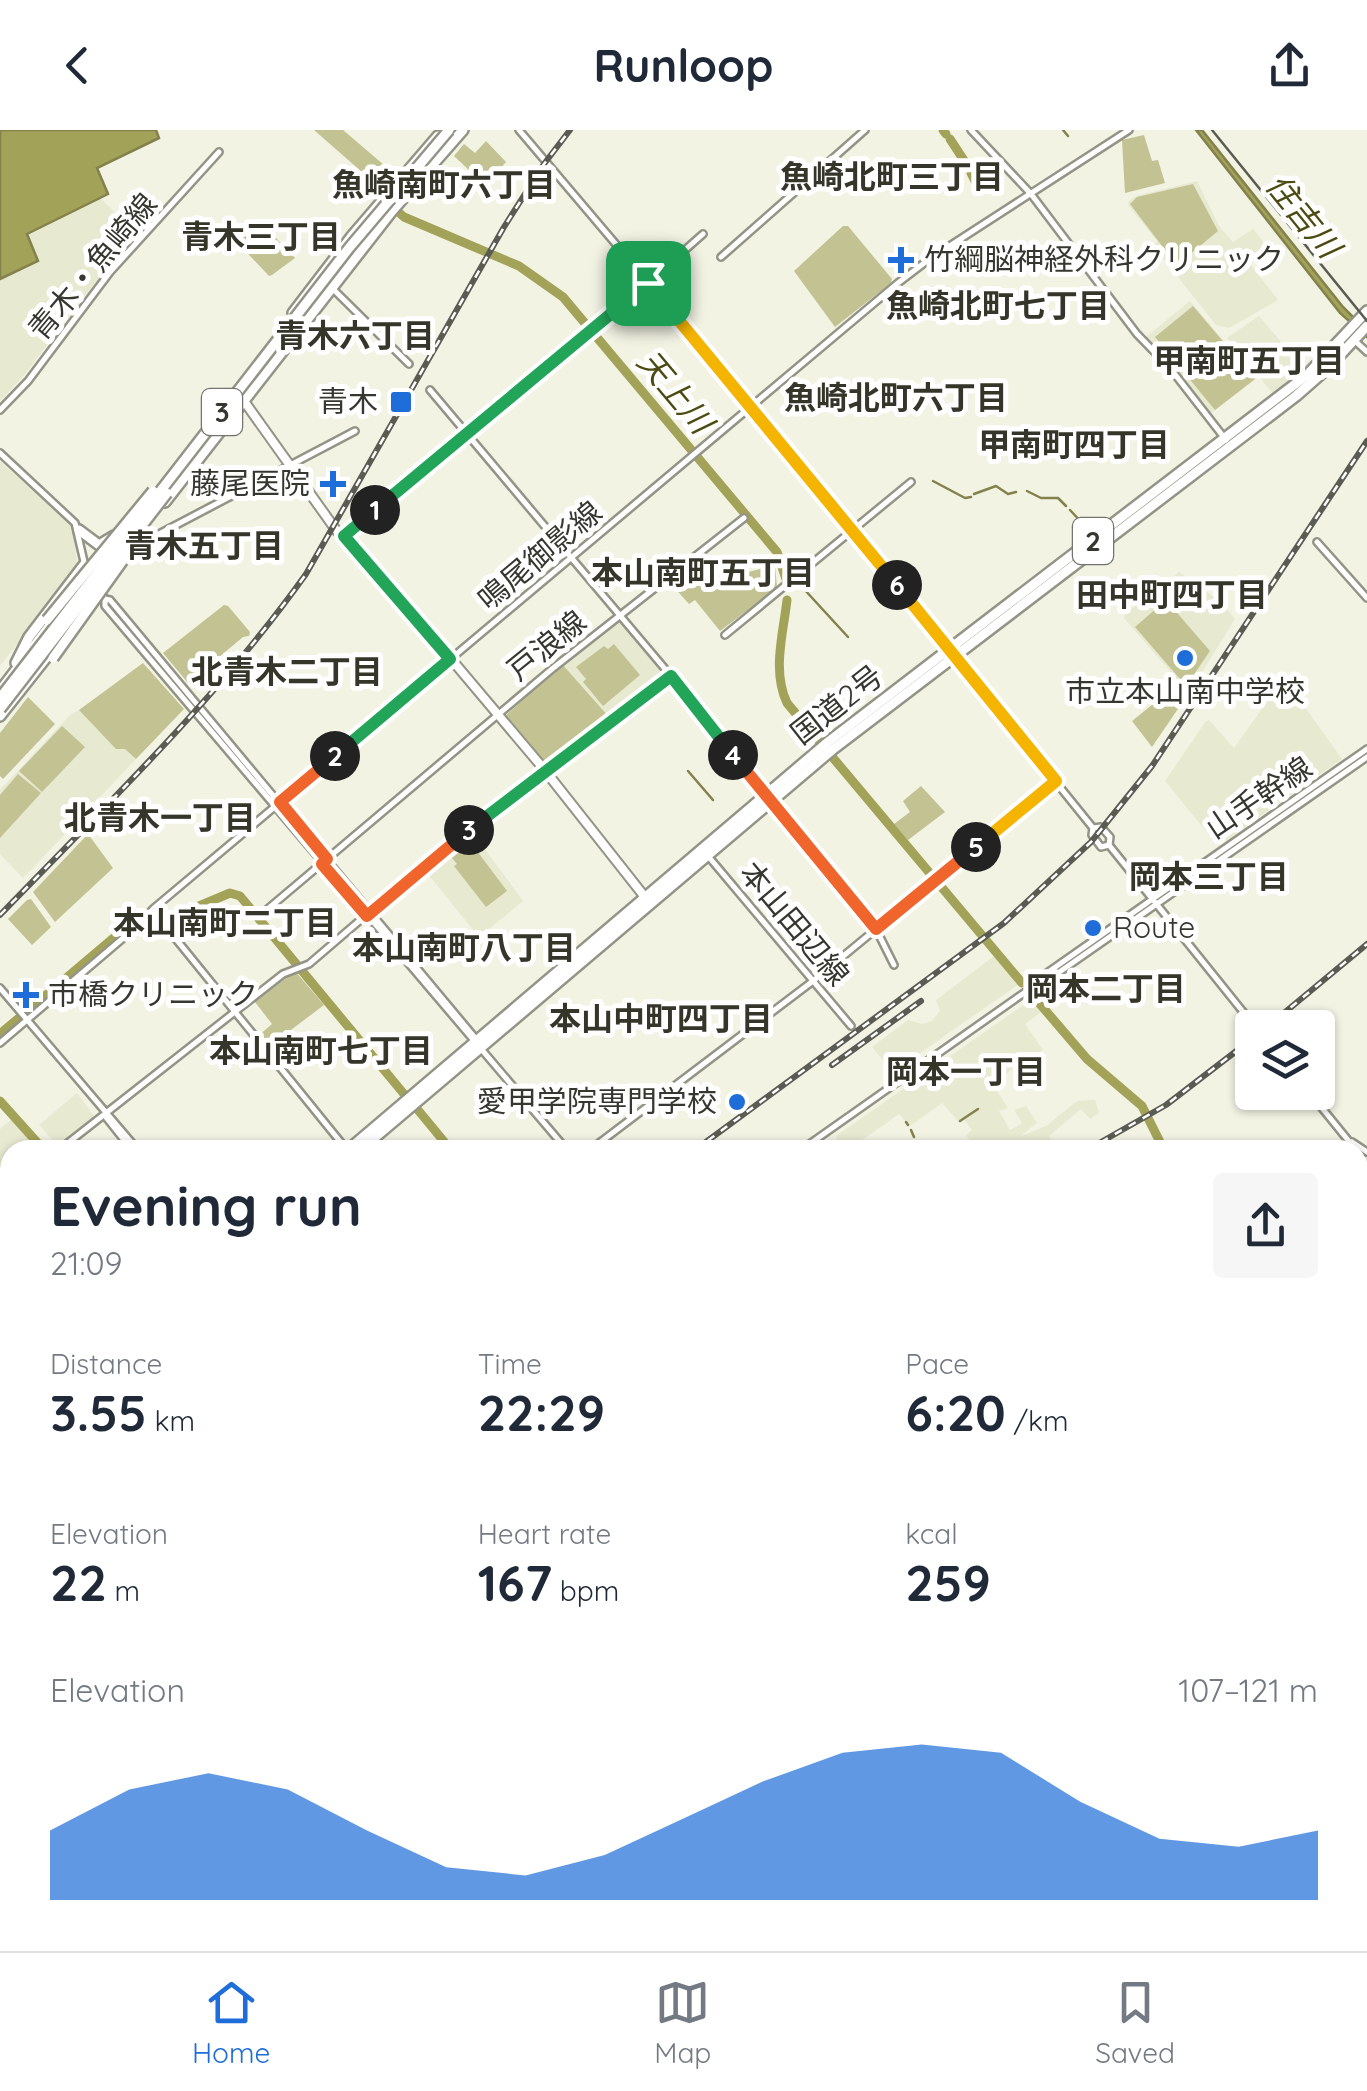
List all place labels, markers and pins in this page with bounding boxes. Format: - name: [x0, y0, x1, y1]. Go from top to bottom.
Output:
- place label: 竹綱脳神経外科クリニック: [924, 240, 1284, 278]
- pin: [606, 241, 691, 326]
- marker: 竹綱脳神経外科クリニック: [888, 247, 914, 273]
- place label: 青木: [318, 382, 378, 420]
- marker: 青木: [388, 389, 414, 415]
- place label: 藤尾医院: [190, 464, 310, 502]
- marker: 藤尾医院: [320, 471, 346, 497]
- pin: 1: [350, 485, 400, 535]
- pin: 6: [872, 560, 922, 610]
- marker: 市立本山南中学校: [1174, 647, 1196, 669]
- place label: 市立本山南中学校: [1065, 672, 1305, 710]
- pin: 4: [708, 730, 758, 780]
- pin: 2: [310, 731, 360, 781]
- pin: 3: [444, 805, 494, 855]
- pin: 5: [951, 822, 1001, 872]
- place label: Route: [1113, 908, 1195, 946]
- marker: Route: [1082, 917, 1104, 939]
- place label: 市橋クリニック: [48, 975, 258, 1013]
- marker: 市橋クリニック: [13, 982, 39, 1008]
- place label: 愛甲学院専門学校: [477, 1082, 717, 1120]
- marker: 愛甲学院専門学校: [726, 1091, 748, 1113]

